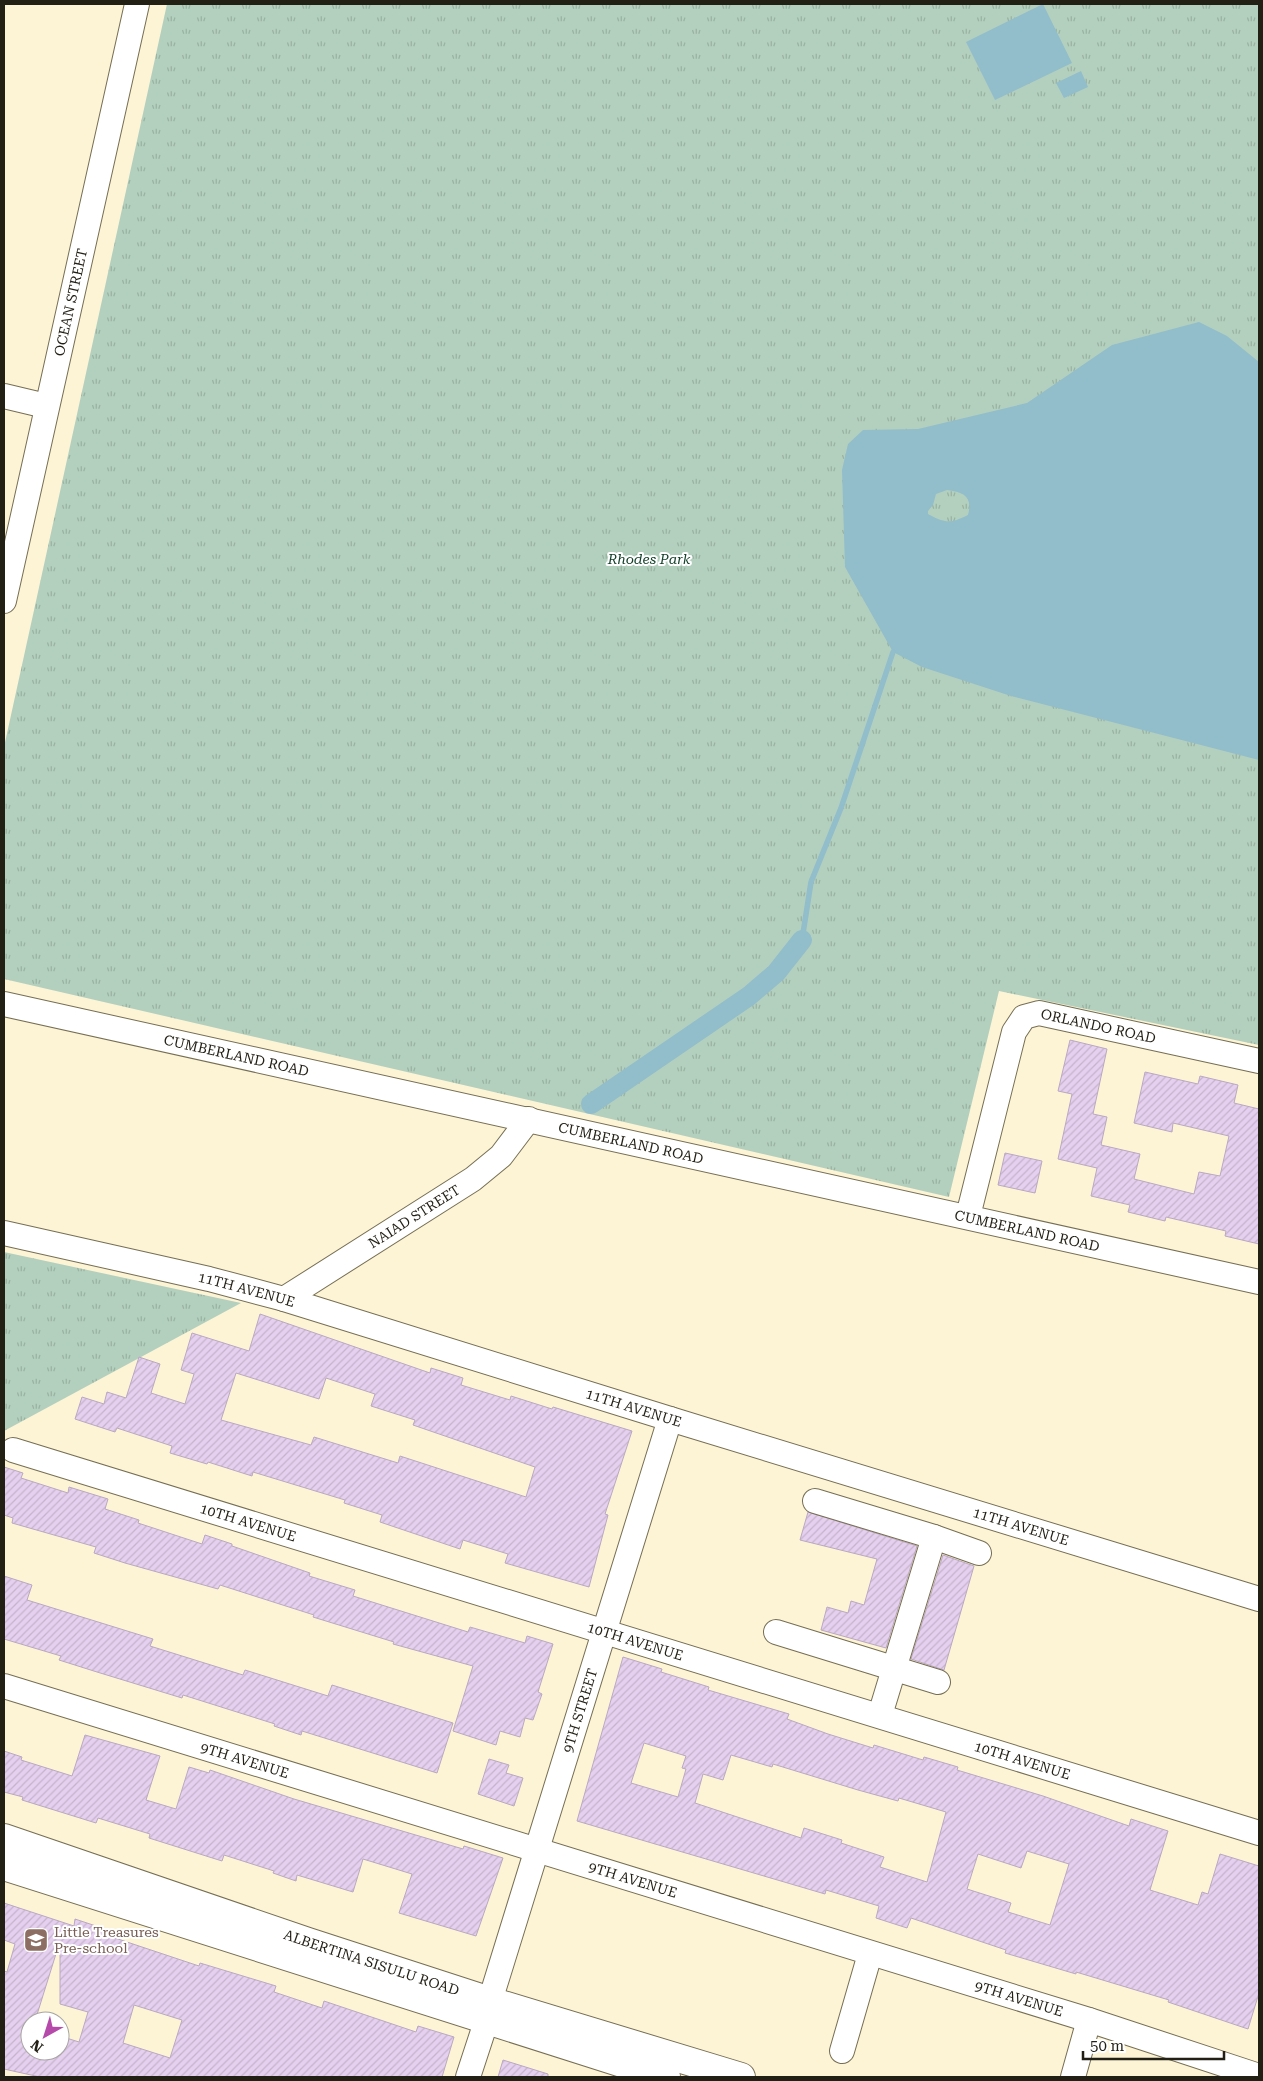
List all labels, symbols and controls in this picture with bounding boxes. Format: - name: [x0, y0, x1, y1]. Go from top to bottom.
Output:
- street label: OCEAN STREET: [51, 247, 90, 358]
- park label: Rhodes Park: [607, 551, 691, 567]
- street label: ORLANDO ROAD: [1039, 1006, 1158, 1046]
- street label: CUMBERLAND ROAD: [162, 1032, 311, 1079]
- street label: CUMBERLAND ROAD: [557, 1119, 705, 1167]
- street label: NAIAD STREET: [365, 1182, 463, 1251]
- street label: CUMBERLAND ROAD: [953, 1207, 1101, 1255]
- street label: 11TH AVENUE: [197, 1269, 297, 1310]
- street label: 11TH AVENUE: [584, 1385, 684, 1430]
- street label: 10TH AVENUE: [198, 1500, 298, 1545]
- street label: 11TH AVENUE: [971, 1504, 1071, 1548]
- street label: 10TH AVENUE: [585, 1619, 685, 1664]
- street label: 9TH STREET: [559, 1667, 600, 1755]
- street label: 10TH AVENUE: [972, 1738, 1072, 1783]
- street label: 9TH AVENUE: [199, 1739, 291, 1781]
- street label: 9TH AVENUE: [587, 1858, 679, 1901]
- place label: Little Treasures Pre-school: [54, 1924, 159, 1956]
- street label: ALBERTINA SISULU ROAD: [282, 1926, 461, 1999]
- school or university icon: Little Treasures Pre-school: [23, 1927, 49, 1953]
- street label: 9TH AVENUE: [973, 1977, 1065, 2020]
- north arrow: [20, 2011, 70, 2061]
- scale bar: [1083, 2028, 1224, 2060]
- text: N: [27, 2036, 46, 2056]
- text: 50 m: [1090, 2037, 1125, 2055]

